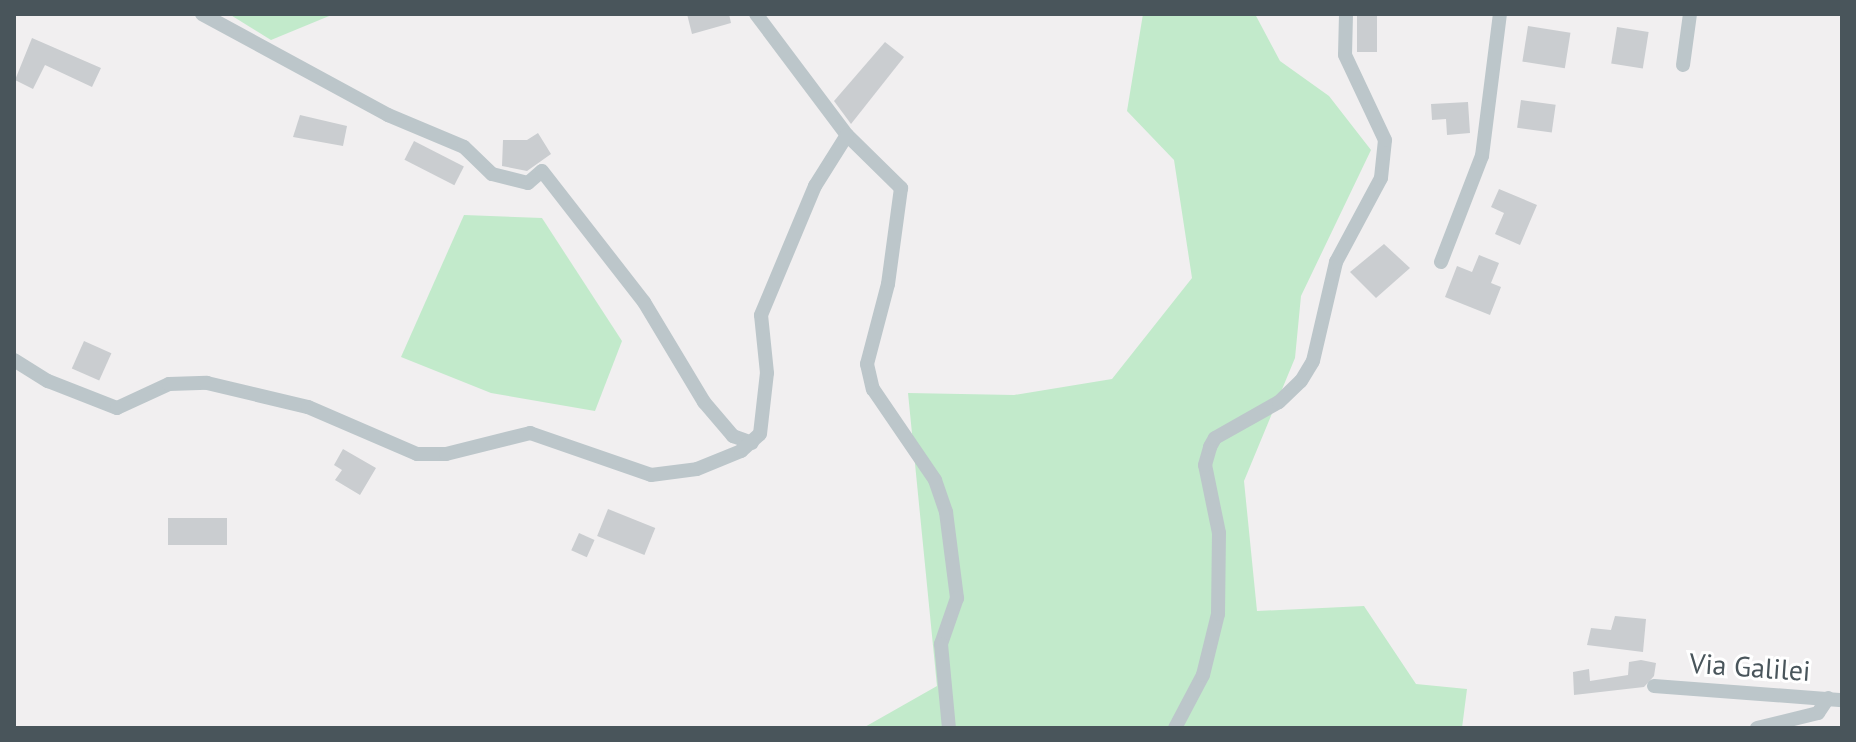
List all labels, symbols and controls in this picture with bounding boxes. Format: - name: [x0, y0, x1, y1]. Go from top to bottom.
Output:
- street label: Via Galilei: [1688, 646, 1812, 688]

